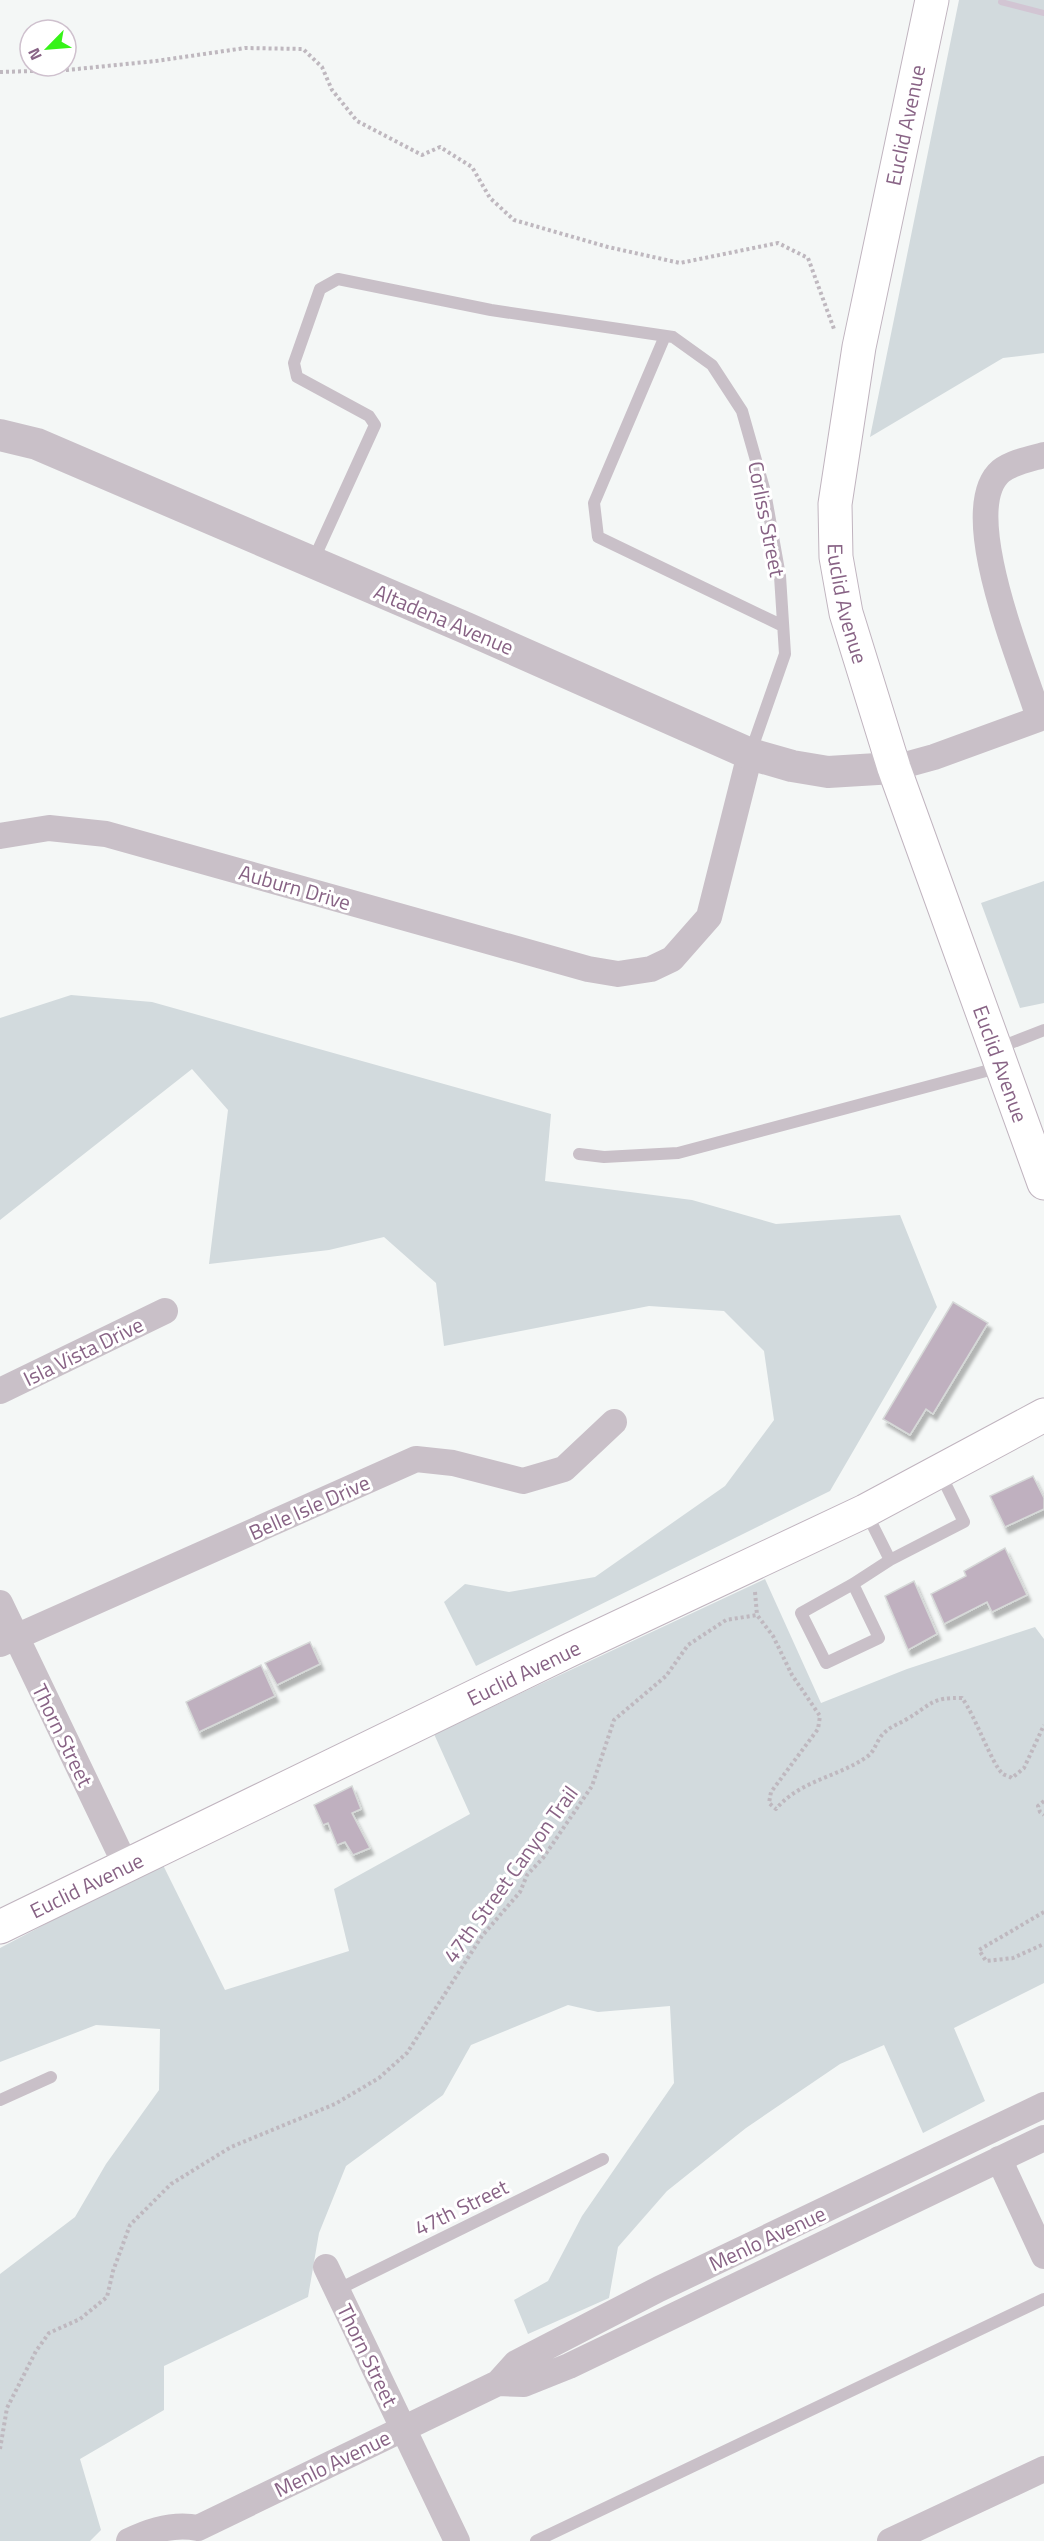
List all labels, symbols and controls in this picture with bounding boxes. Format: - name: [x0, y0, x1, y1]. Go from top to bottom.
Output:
- north arrow: [18, 18, 78, 78]
- text: N: [21, 44, 48, 64]
- street label: Euclid Avenue: [877, 62, 933, 188]
- street label: Corliss Street: [740, 458, 794, 580]
- street label: Euclid Avenue: [820, 543, 877, 667]
- street label: Altadena Avenue: [369, 575, 519, 663]
- street label: Auburn Drive: [235, 856, 355, 918]
- street label: Euclid Avenue: [965, 1001, 1037, 1127]
- street label: Isla Vista Drive: [18, 1308, 148, 1394]
- street label: Belle Isle Drive: [243, 1466, 375, 1548]
- street label: Euclid Avenue: [461, 1631, 585, 1714]
- street label: Thorn Street: [24, 1678, 102, 1792]
- street label: 47th Street Canyon Trail: [435, 1779, 585, 1969]
- street label: Euclid Avenue: [24, 1844, 149, 1926]
- street label: 47th Street: [409, 2170, 514, 2244]
- street label: Menlo Avenue: [703, 2197, 831, 2279]
- street label: Thorn Street: [329, 2298, 407, 2412]
- street label: Menlo Avenue: [269, 2421, 395, 2505]

